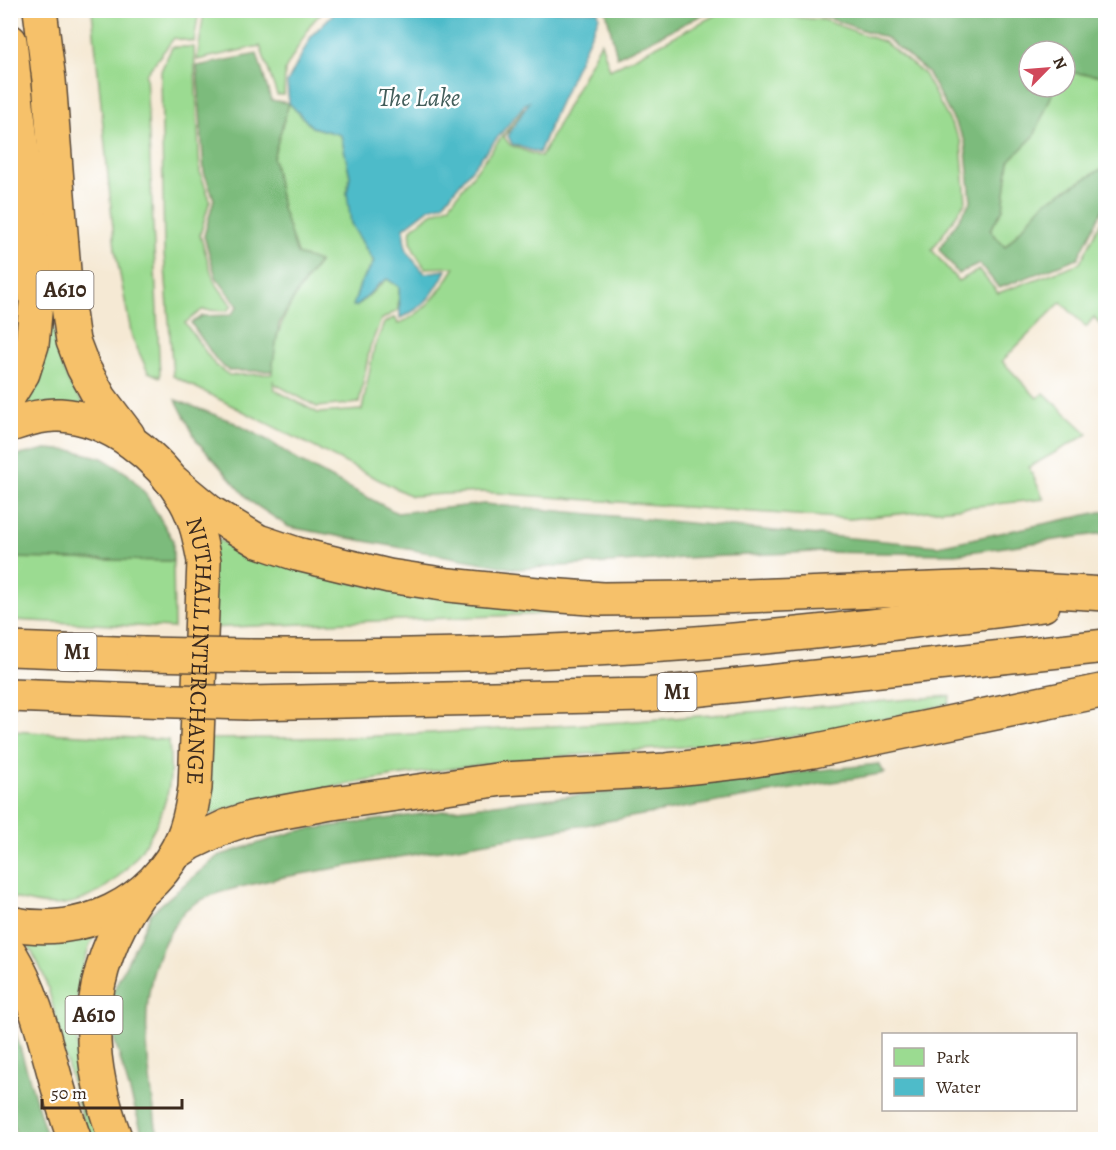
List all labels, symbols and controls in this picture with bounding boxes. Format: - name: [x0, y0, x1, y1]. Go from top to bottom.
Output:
- north arrow: [1017, 39, 1077, 99]
- text: N: [1047, 53, 1072, 73]
- water label: The Lake: [378, 80, 460, 115]
- road number: A610: [36, 271, 94, 309]
- street label: NUTHALL INTERCHANGE: [178, 513, 220, 786]
- road number: M1: [58, 633, 97, 671]
- road number: M1: [658, 673, 696, 711]
- road number: A610: [66, 996, 122, 1034]
- legend: [882, 1033, 1077, 1111]
- text: Park: [936, 1045, 970, 1069]
- scale bar: [42, 1072, 182, 1110]
- text: Water: [935, 1075, 981, 1099]
- text: 50 m: [51, 1081, 87, 1105]

